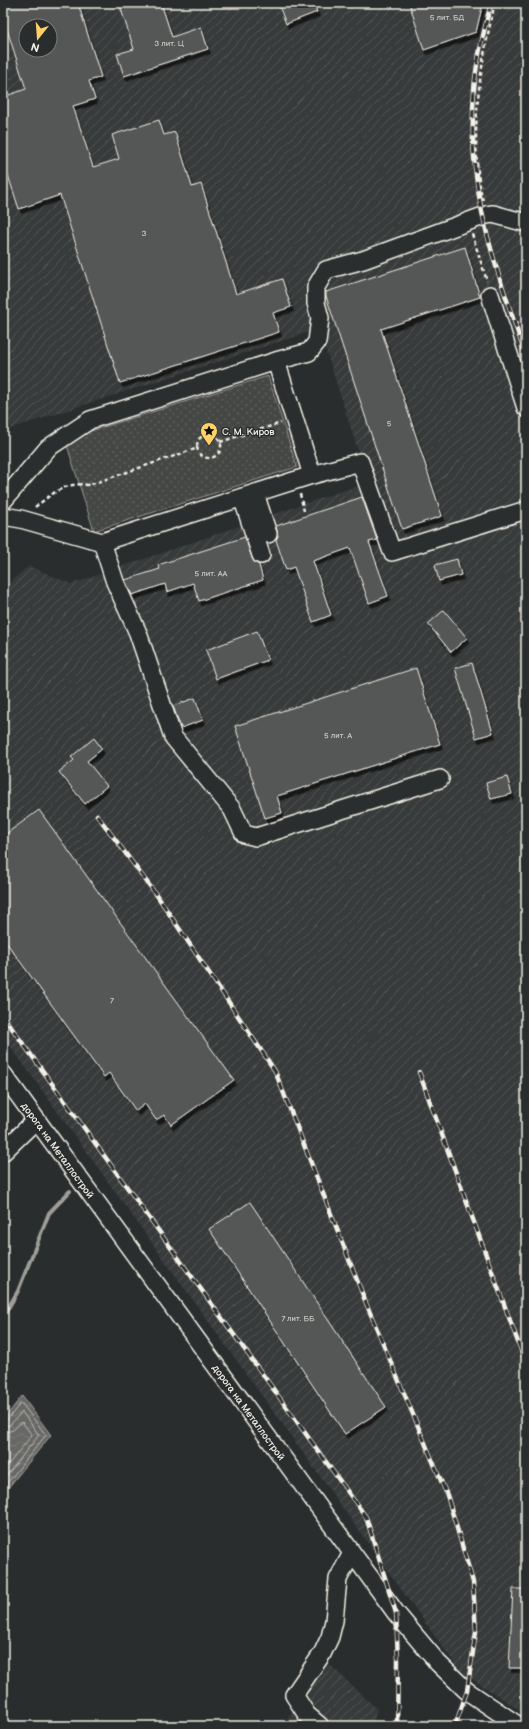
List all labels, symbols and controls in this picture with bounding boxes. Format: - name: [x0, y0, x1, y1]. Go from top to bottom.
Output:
- house number: 5 лит. БД: [430, 13, 465, 22]
- north arrow: [18, 18, 58, 58]
- house number: 3 лит. Ц: [154, 39, 185, 48]
- text: N: [29, 40, 41, 55]
- house number: 3: [142, 229, 147, 238]
- house number: 5: [387, 419, 392, 428]
- place icon: С. М. Киров: [199, 421, 219, 446]
- place label: С. М. Киров: [222, 426, 275, 438]
- house number: 5 лит. АА: [195, 569, 228, 578]
- house number: 5 лит. А: [324, 731, 352, 740]
- house number: 7: [110, 996, 114, 1005]
- street label: дорога на Металлострой: [18, 1100, 96, 1201]
- house number: 7 лит. ББ: [281, 1314, 315, 1323]
- street label: дорога на Металлострой: [209, 1362, 287, 1463]

